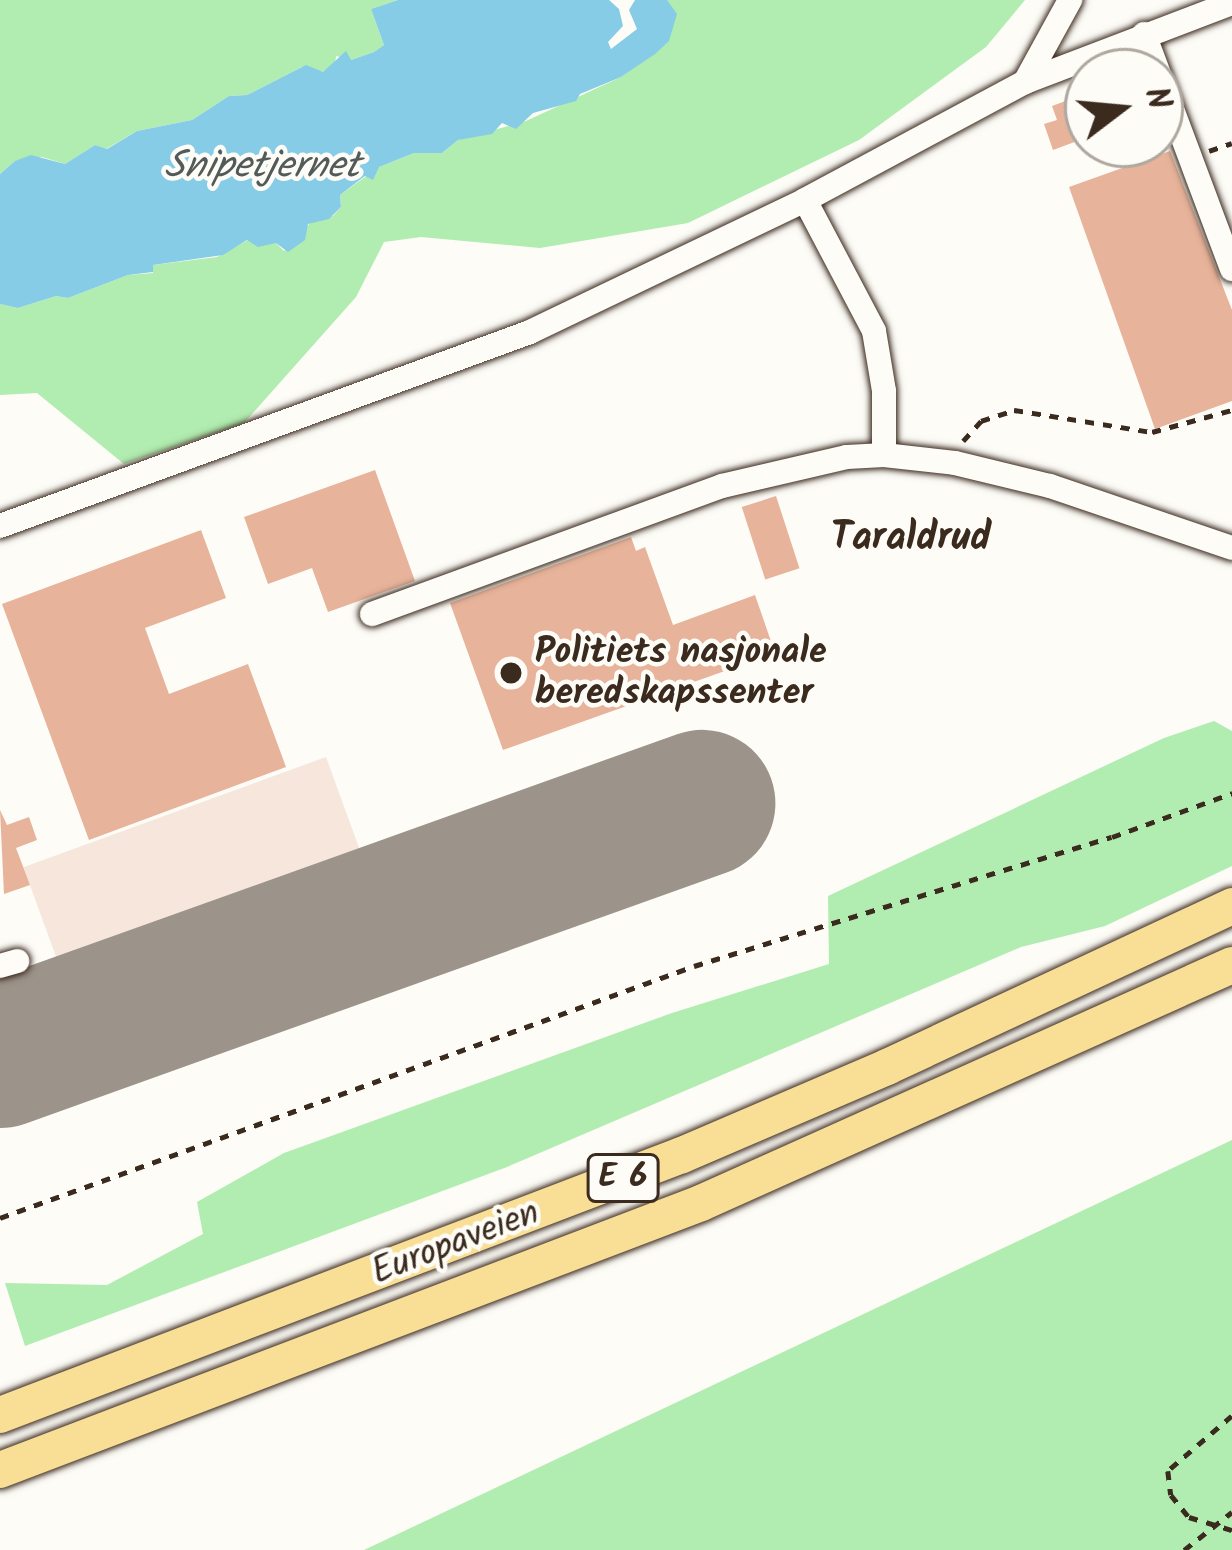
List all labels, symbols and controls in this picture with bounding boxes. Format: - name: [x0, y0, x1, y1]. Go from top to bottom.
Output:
- north arrow: [1064, 48, 1184, 168]
- text: N: [1128, 81, 1185, 116]
- water label: Snipetjernet: [164, 144, 360, 190]
- district label: Taraldrud: [831, 516, 991, 562]
- place label: Politiets nasjonale beredskapssenter: [535, 630, 827, 715]
- marker: Politiets nasjonale beredskapssenter: [498, 660, 524, 686]
- road number: E 6: [584, 1151, 662, 1205]
- street label: Europaveien: [366, 1192, 546, 1296]

